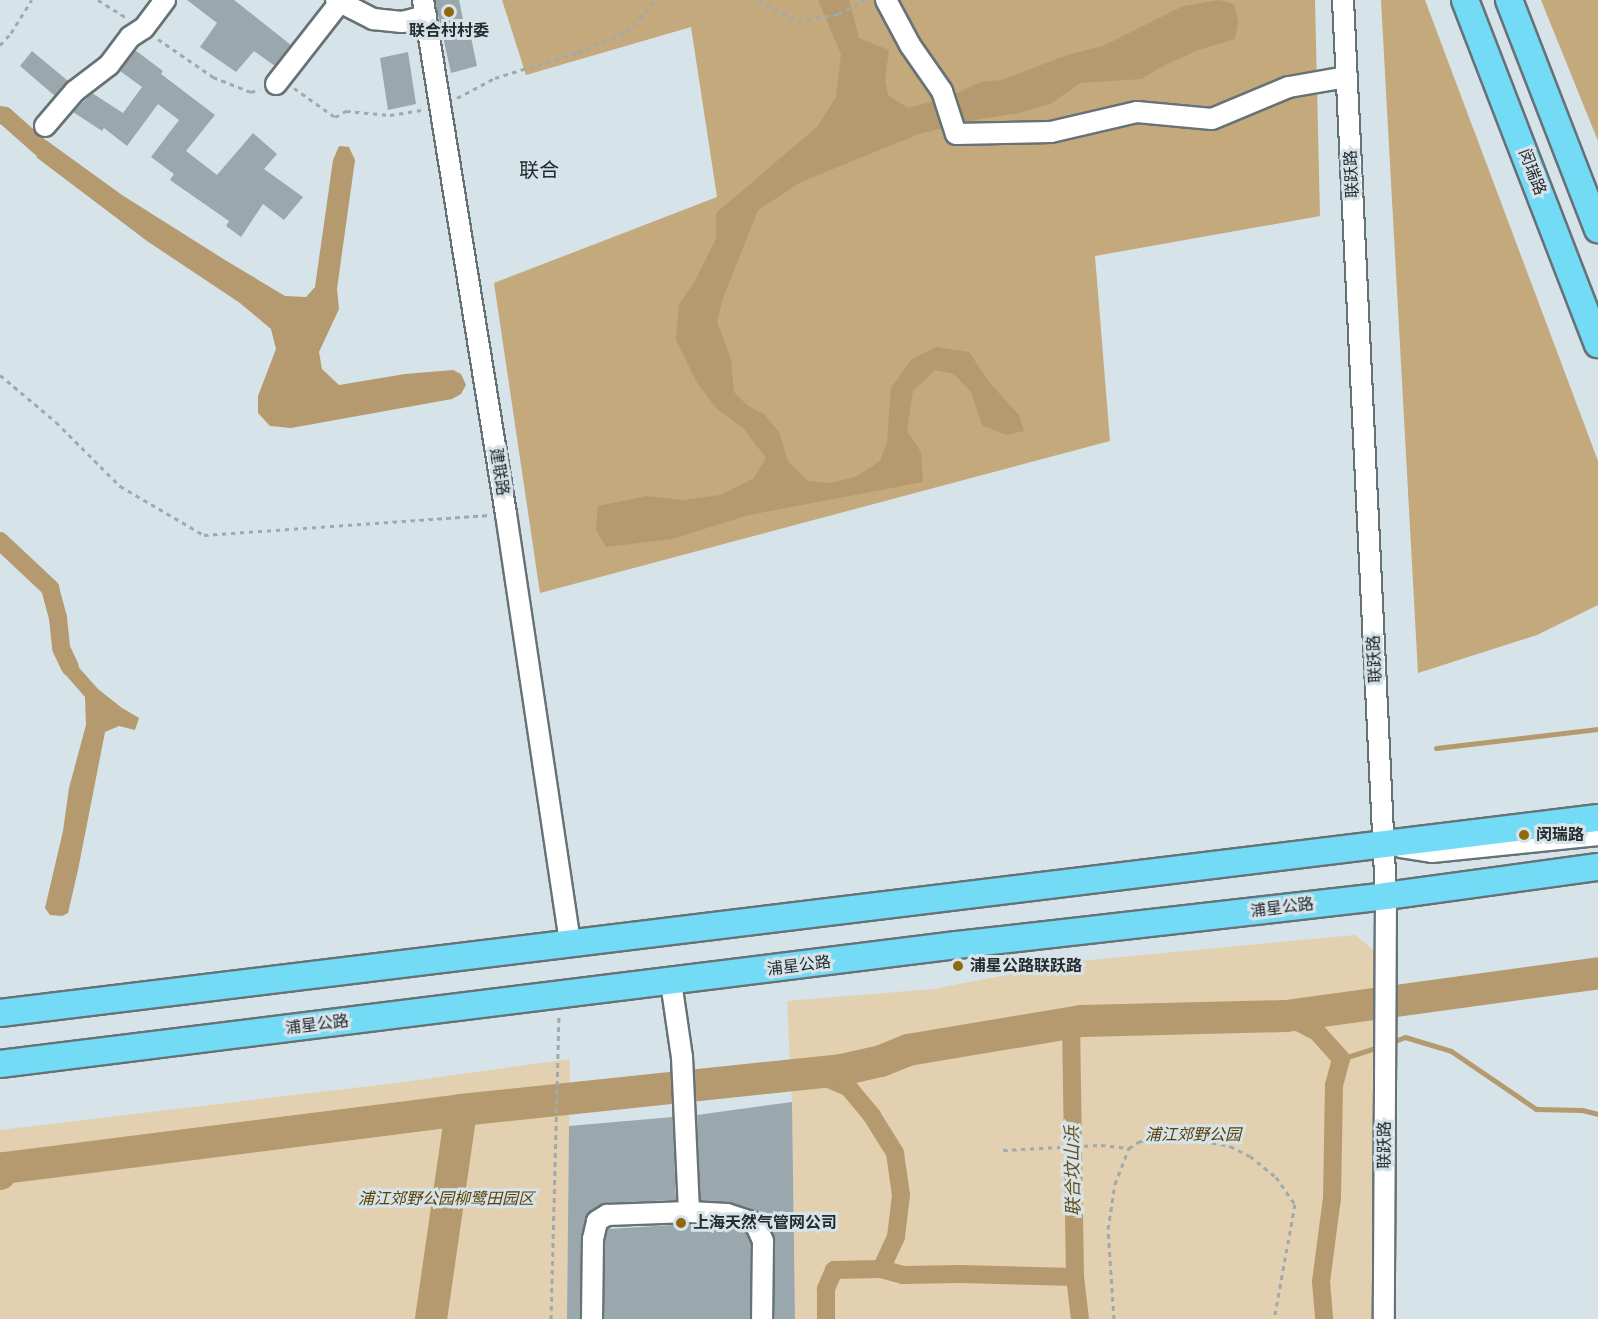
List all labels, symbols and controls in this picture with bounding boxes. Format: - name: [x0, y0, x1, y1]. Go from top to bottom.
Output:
- marker: 联合村村委: [442, 5, 456, 19]
- place label: 联合村村委: [409, 21, 489, 41]
- street label: 闵瑞路: [1514, 146, 1550, 198]
- street label: 联跃路: [1341, 150, 1363, 198]
- district label: 联合: [519, 158, 559, 182]
- street label: 建联路: [486, 447, 512, 497]
- street label: 联跃路: [1364, 635, 1386, 683]
- place label: 闵瑞路: [1536, 825, 1584, 845]
- marker: 闵瑞路: [1517, 828, 1531, 842]
- street label: 浦星公路: [1249, 895, 1315, 921]
- street label: 浦星公路: [766, 953, 832, 979]
- place label: 浦星公路联跃路: [970, 956, 1082, 976]
- marker: 浦星公路联跃路: [951, 959, 965, 973]
- street label: 浦星公路: [284, 1012, 350, 1038]
- street label: 联跃路: [1375, 1121, 1395, 1169]
- park label: 浦江郊野公园: [1145, 1125, 1241, 1145]
- water label: 联合坟山浜: [1061, 1126, 1085, 1216]
- park label: 浦江郊野公园柳鹭田园区: [358, 1189, 534, 1209]
- place label: 上海天然气管网公司: [693, 1213, 837, 1233]
- marker: 上海天然气管网公司: [674, 1216, 688, 1230]

